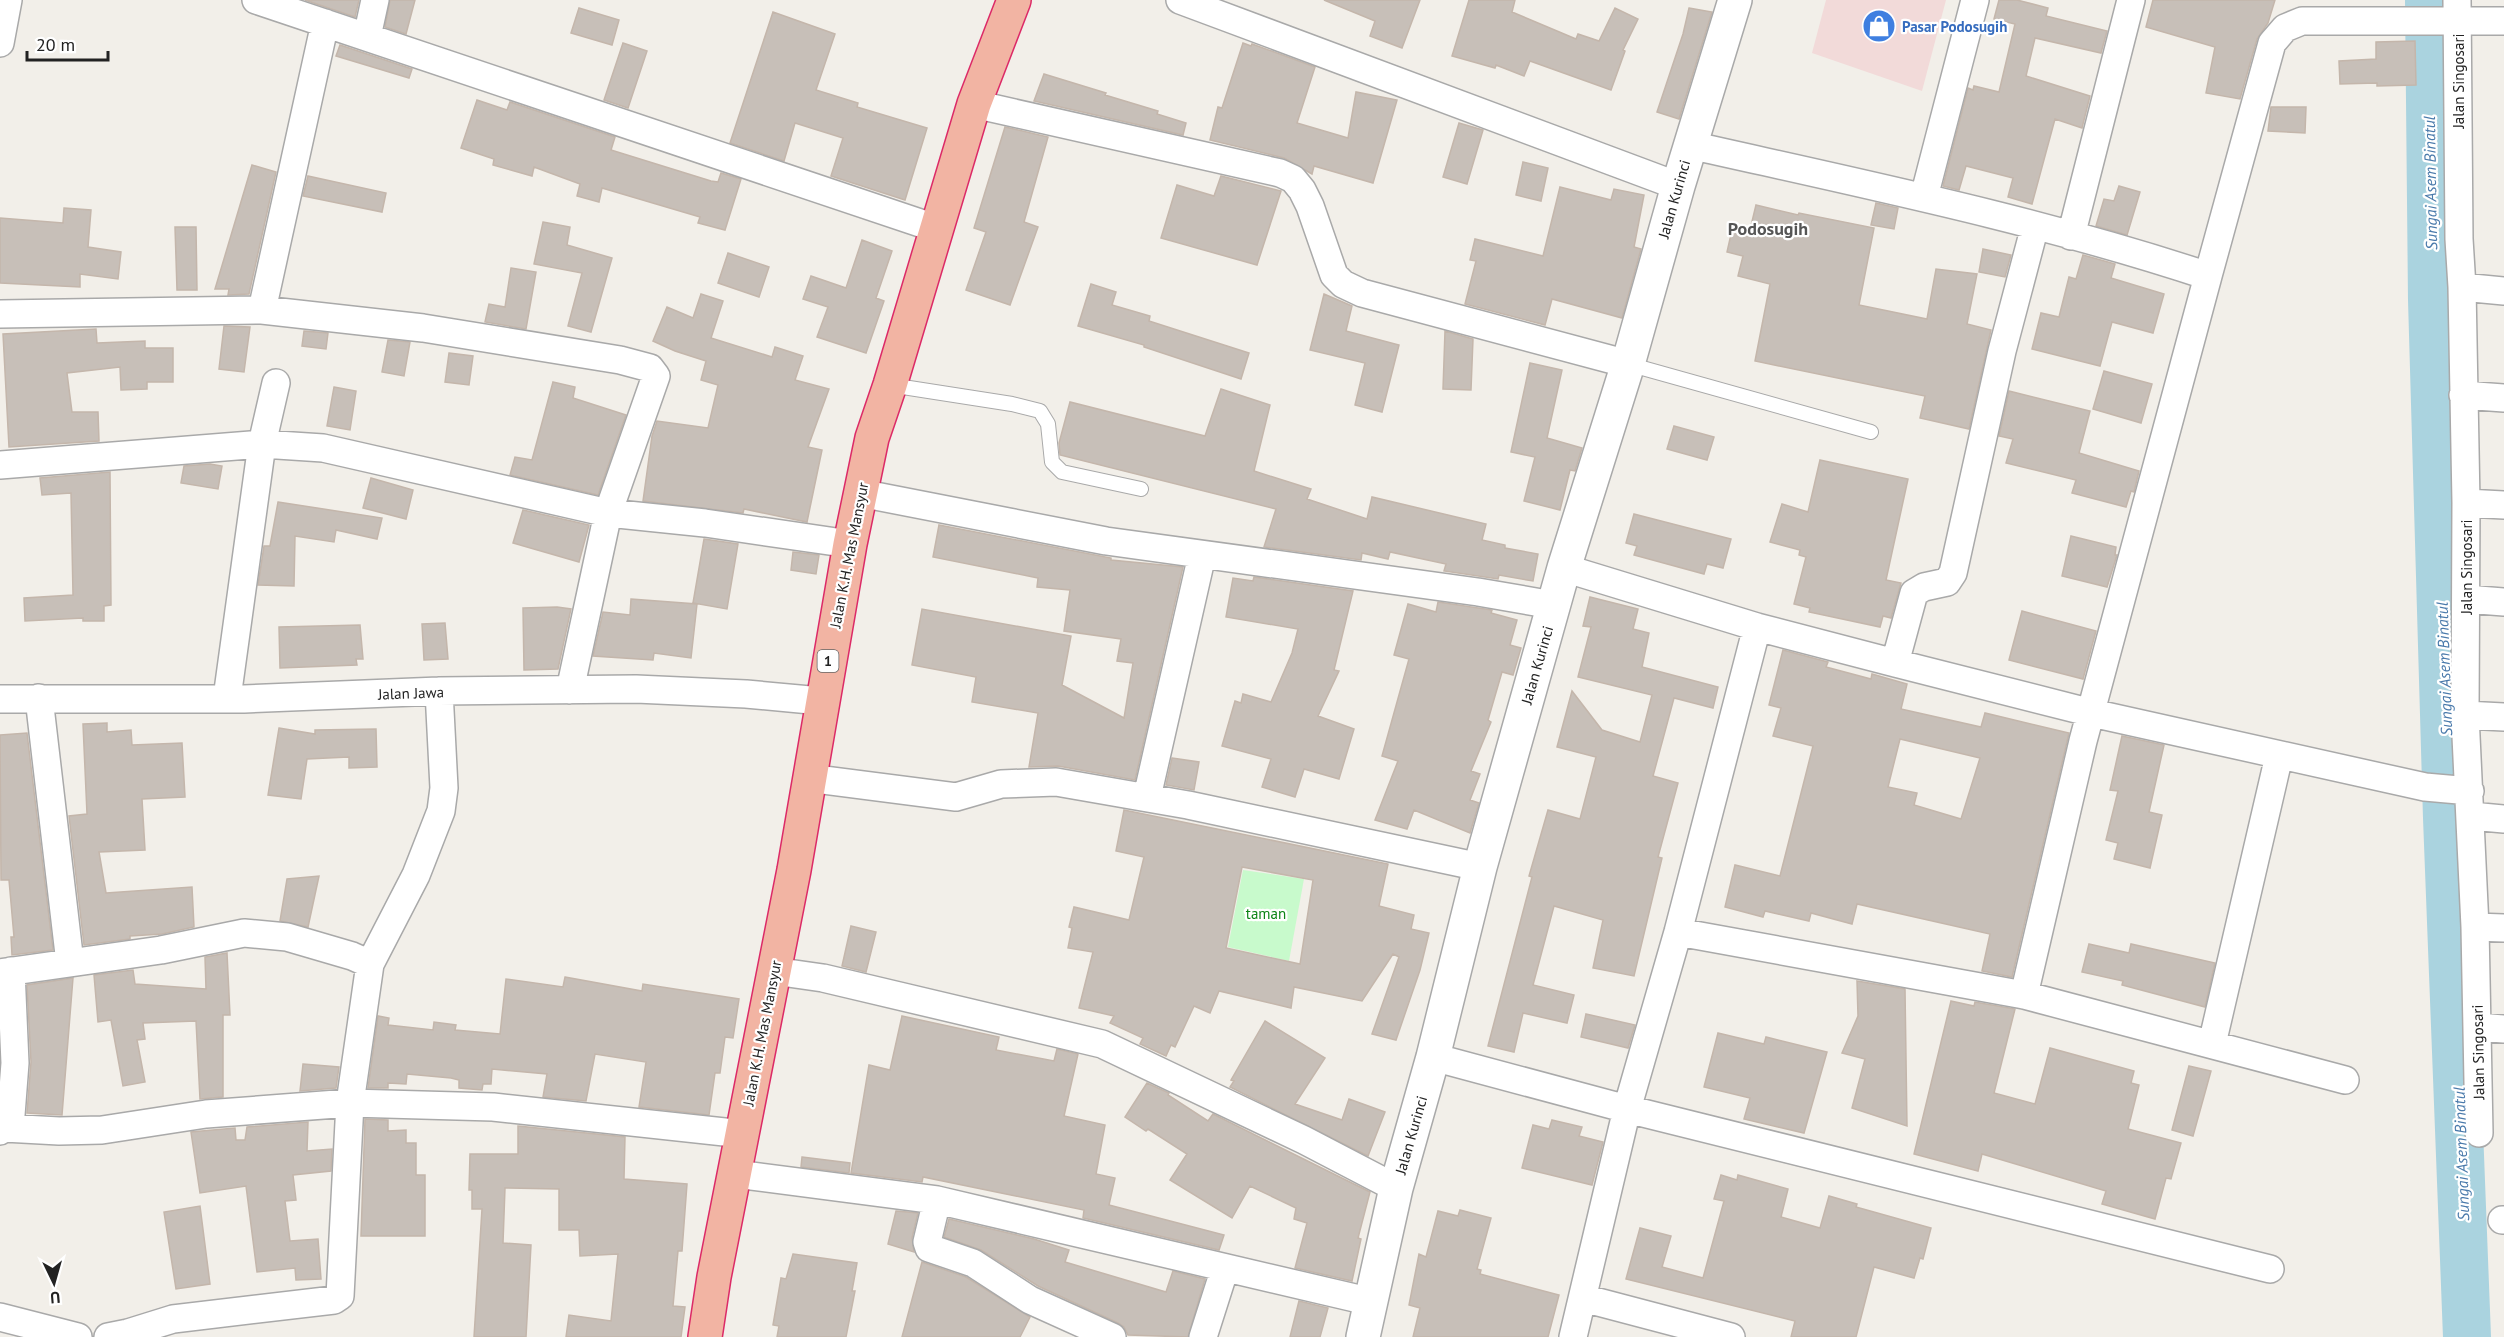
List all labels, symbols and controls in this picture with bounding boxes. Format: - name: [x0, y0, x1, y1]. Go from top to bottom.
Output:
- shop icon: Pasar Podosugih: [1861, 8, 1897, 44]
- place label: Pasar Podosugih: [1902, 17, 2007, 36]
- scale bar: [27, 24, 108, 62]
- text: 20 m: [36, 33, 75, 56]
- street label: Jalan Singosari: [2449, 34, 2468, 130]
- water label: Sungai Asem Binatul: [2419, 115, 2441, 250]
- street label: Jalan Kurinci: [1653, 158, 1694, 241]
- district label: Podosugih: [1728, 217, 1808, 240]
- street label: Jalan K.H. Mas Mansyur: [825, 481, 872, 630]
- street label: Jalan Singosari: [2457, 520, 2476, 616]
- water label: Sungai Asem Binatul: [2432, 601, 2456, 736]
- street label: Jalan Kurinci: [1516, 624, 1557, 707]
- road number: 1: [818, 650, 838, 672]
- street label: Jalan Jawa: [377, 682, 444, 704]
- park label: taman: [1246, 904, 1286, 923]
- street label: Jalan K.H. Mas Mansyur: [738, 959, 785, 1108]
- street label: Jalan Singosari: [2468, 1004, 2488, 1101]
- water label: Sungai Asem Binatul: [2449, 1086, 2473, 1221]
- street label: Jalan Kurinci: [1390, 1094, 1431, 1177]
- north arrow: [24, 1253, 84, 1313]
- text: U: [49, 1288, 61, 1308]

